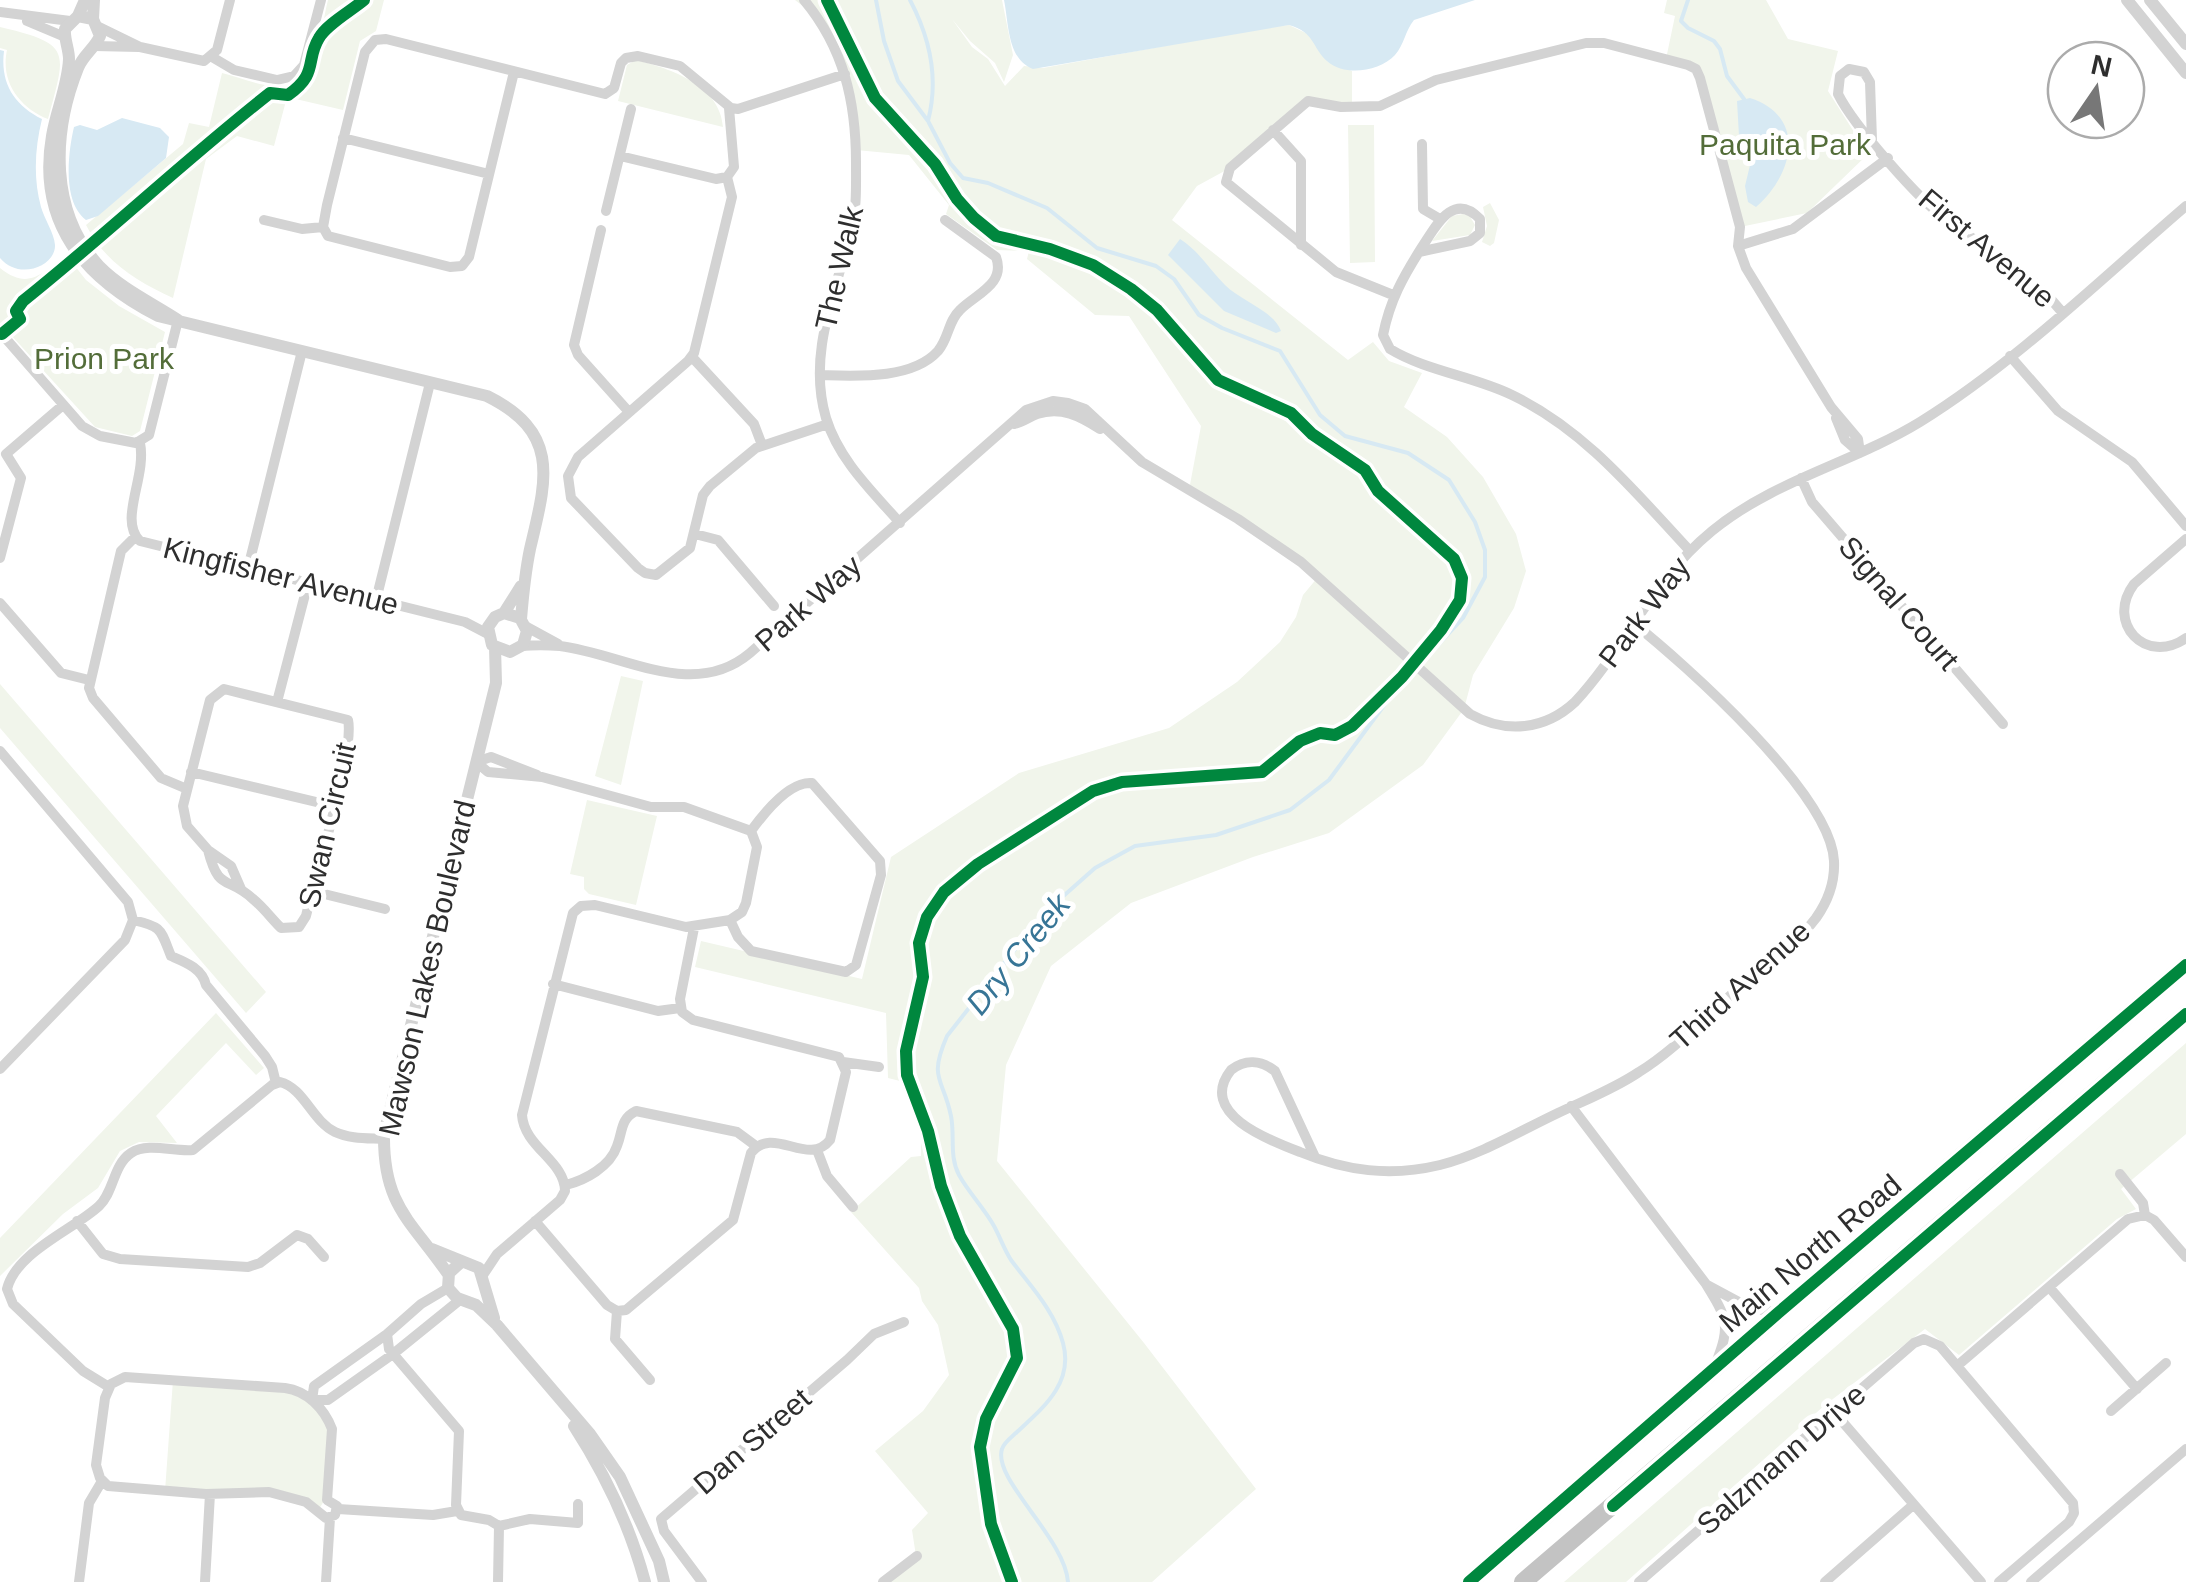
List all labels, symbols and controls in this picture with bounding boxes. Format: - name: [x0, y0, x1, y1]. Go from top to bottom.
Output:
- north arrow: [2046, 40, 2146, 140]
- text: N: [2088, 49, 2115, 84]
- park label: Paquita Park: [1699, 128, 1872, 161]
- street label: First Avenue: [1913, 182, 2061, 314]
- street label: The Walk: [809, 202, 869, 333]
- park label: Prion Park: [34, 342, 175, 375]
- street label: Signal Court: [1832, 530, 1966, 677]
- street label: Kingfisher Avenue: [160, 531, 402, 621]
- street label: Park Way: [749, 548, 867, 658]
- street label: Park Way: [1592, 551, 1696, 673]
- street label: Swan Circuit: [292, 739, 362, 911]
- street label: Mawson Lakes Boulevard: [372, 797, 482, 1139]
- water label: Dry Creek: [959, 885, 1079, 1021]
- street label: Third Avenue: [1663, 914, 1817, 1056]
- street label: Main North Road: [1713, 1167, 1907, 1339]
- street label: Salzmann Drive: [1690, 1377, 1872, 1541]
- street label: Dan Street: [687, 1381, 817, 1500]

